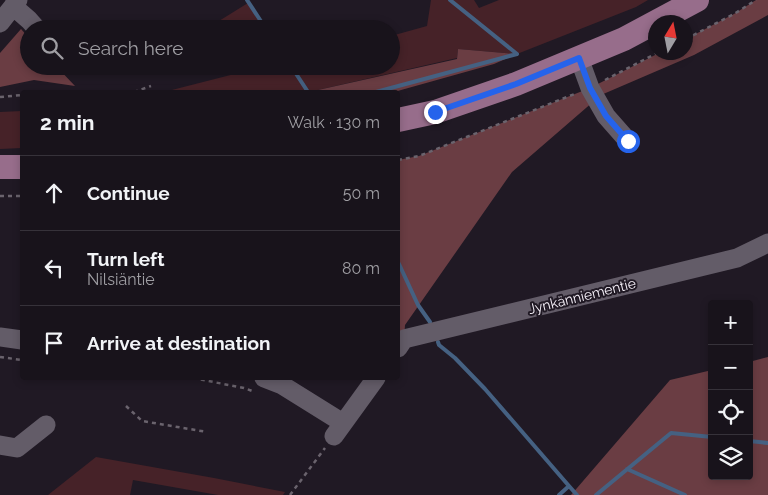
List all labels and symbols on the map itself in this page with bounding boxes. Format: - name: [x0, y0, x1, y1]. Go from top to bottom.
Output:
- north arrow: [648, 15, 693, 60]
- route end: [424, 101, 447, 124]
- route start: [617, 130, 640, 153]
- street label: Jynkänniementie: [527, 275, 637, 317]

